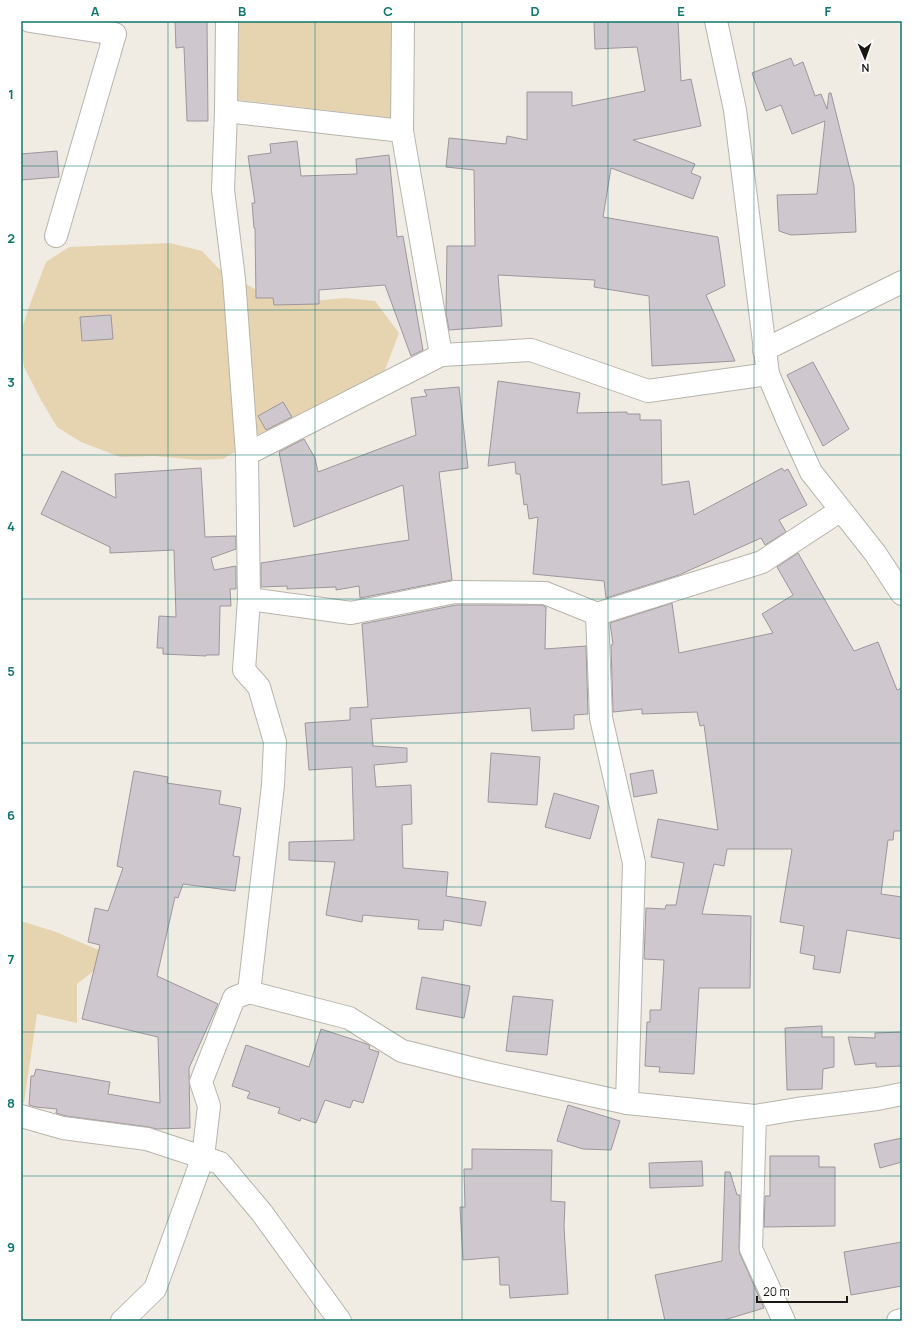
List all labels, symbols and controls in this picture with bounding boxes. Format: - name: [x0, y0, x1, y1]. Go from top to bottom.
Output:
- text: A: [91, 2, 100, 20]
- text: B: [238, 2, 246, 20]
- text: C: [383, 2, 393, 20]
- text: D: [530, 2, 540, 20]
- text: E: [677, 2, 685, 20]
- text: F: [825, 2, 832, 20]
- north arrow: [845, 38, 885, 78]
- text: N: [861, 61, 870, 76]
- text: 1: [8, 85, 14, 103]
- text: 2: [7, 229, 15, 247]
- text: 3: [7, 373, 15, 391]
- text: 4: [7, 517, 15, 535]
- text: 5: [7, 662, 15, 680]
- text: 6: [7, 806, 15, 824]
- text: 7: [8, 950, 15, 968]
- text: 8: [7, 1094, 15, 1112]
- text: 9: [7, 1238, 15, 1256]
- scale bar: [757, 1278, 847, 1304]
- text: 20 m: [763, 1283, 790, 1300]

